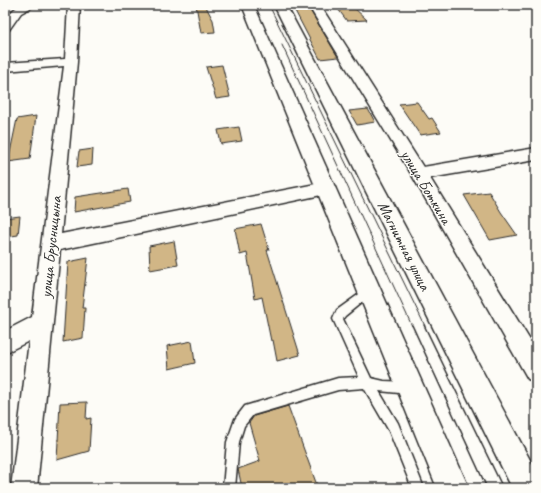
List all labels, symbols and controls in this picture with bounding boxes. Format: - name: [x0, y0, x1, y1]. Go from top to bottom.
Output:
- street label: улица Боткина: [395, 145, 457, 229]
- street label: улица Брусницына: [36, 194, 66, 300]
- street label: Магнитная улица: [373, 198, 436, 295]

